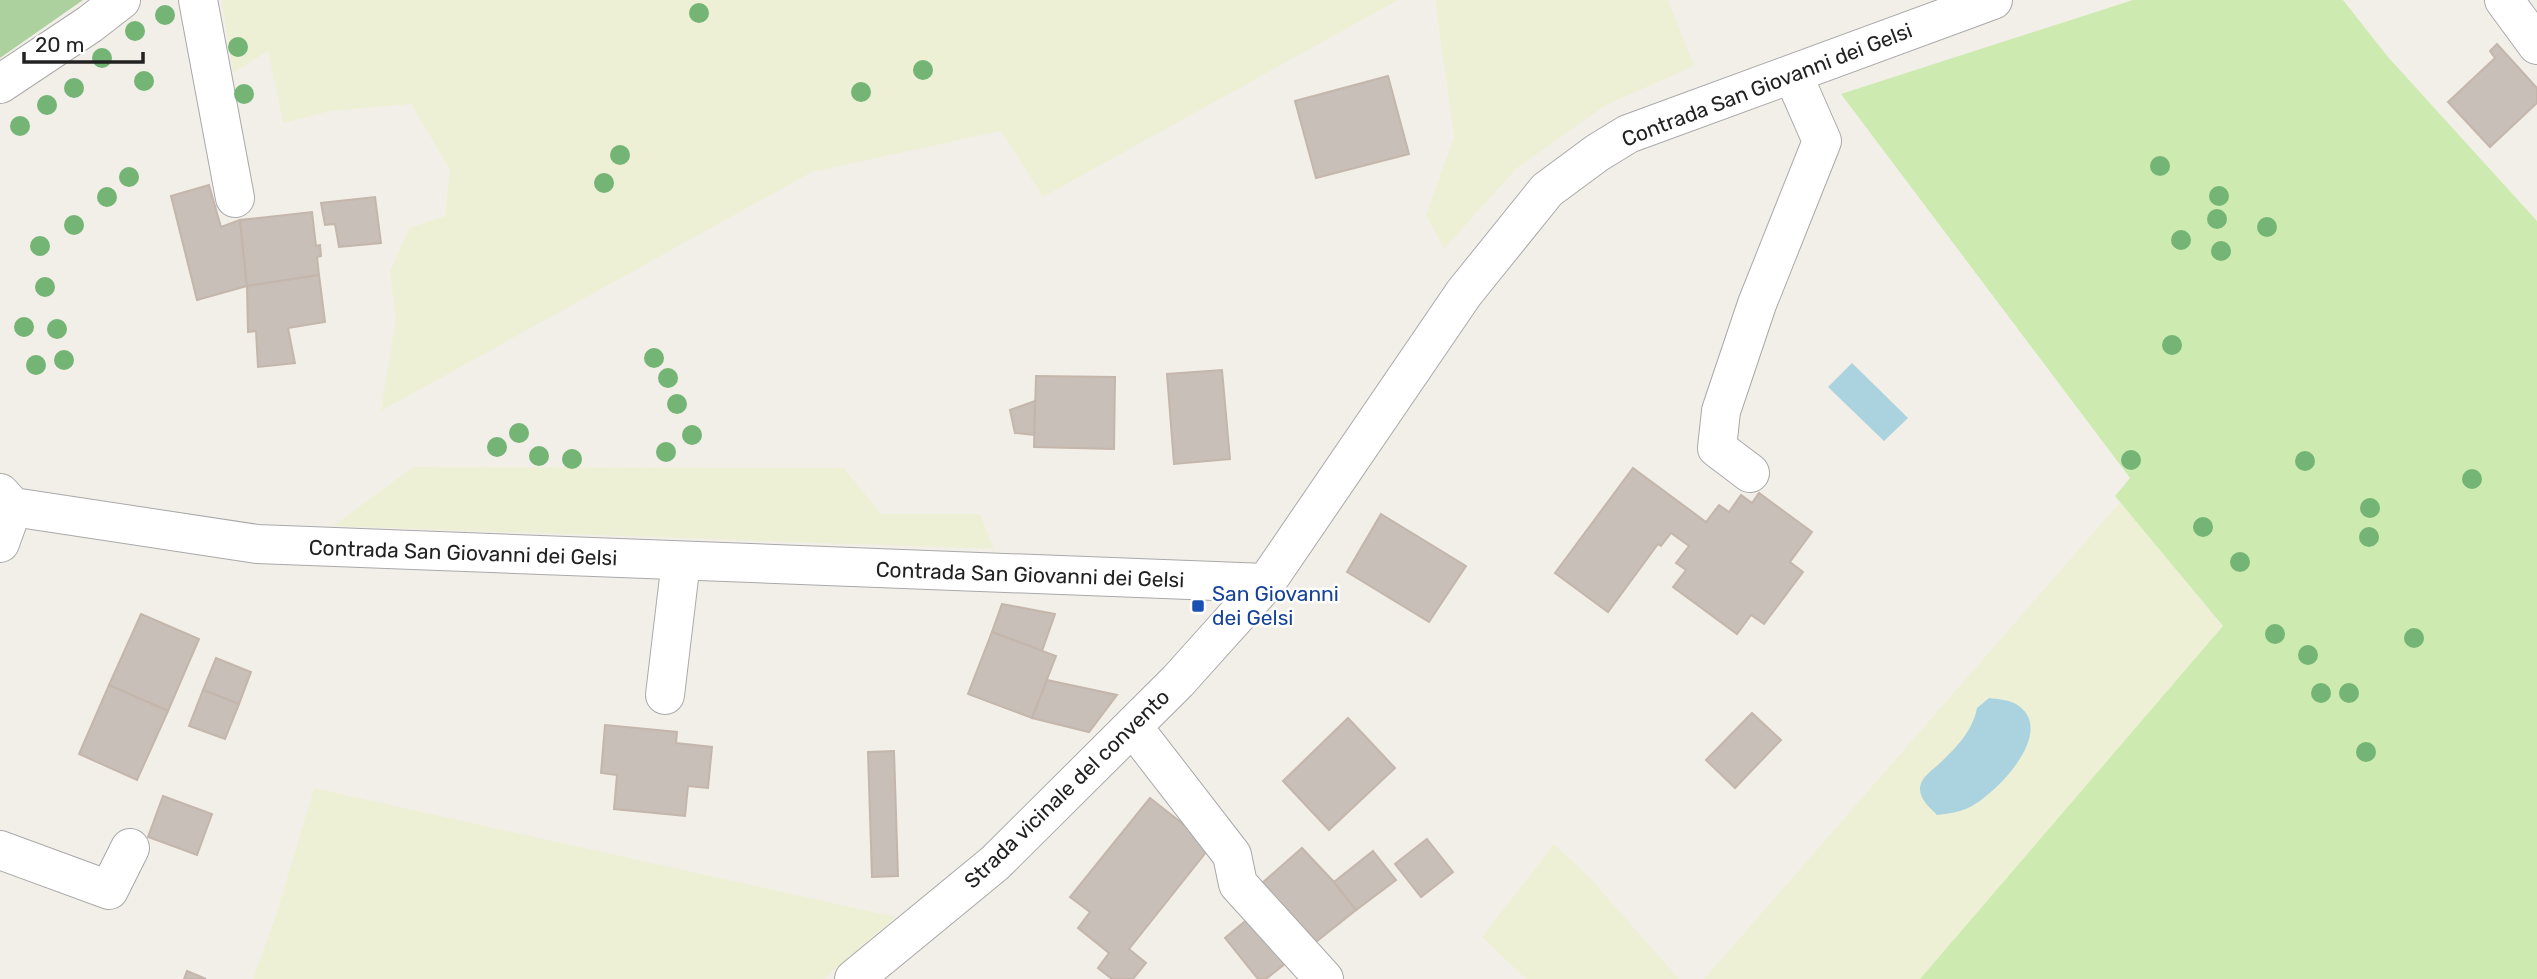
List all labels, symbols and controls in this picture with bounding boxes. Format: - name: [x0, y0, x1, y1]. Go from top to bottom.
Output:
- street label: Contrada San Giovanni dei Gelsi: [1618, 18, 1916, 152]
- scale bar: [24, 21, 144, 65]
- text: 20 m: [35, 32, 84, 57]
- street label: Contrada San Giovanni dei Gelsi: [308, 535, 618, 570]
- street label: Contrada San Giovanni dei Gelsi: [875, 557, 1185, 592]
- place label: San Giovanni dei Gelsi: [1212, 581, 1339, 630]
- marker: San Giovanni dei Gelsi: [1190, 598, 1206, 614]
- street label: Strada vicinale del convento: [959, 684, 1174, 893]

